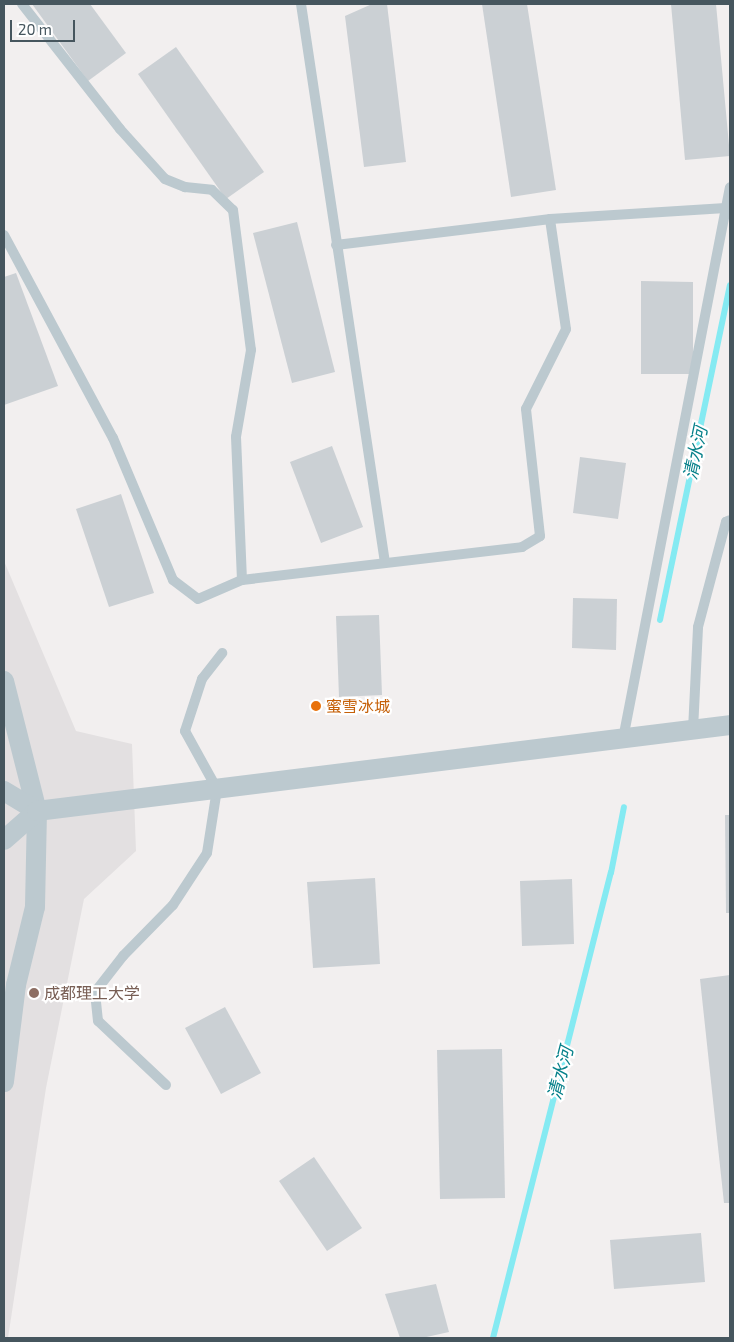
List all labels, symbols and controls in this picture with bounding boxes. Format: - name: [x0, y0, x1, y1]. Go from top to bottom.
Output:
- scale bar: [12, 10, 78, 42]
- text: 20 m: [18, 20, 52, 38]
- water label: 清水河: [679, 424, 711, 482]
- place label: 蜜雪冰城: [326, 696, 390, 716]
- marker: 蜜雪冰城: [310, 700, 322, 712]
- place label: 成都理工大学: [44, 983, 140, 1003]
- marker: 成都理工大学: [28, 987, 40, 999]
- water label: 清水河: [543, 1044, 577, 1102]

